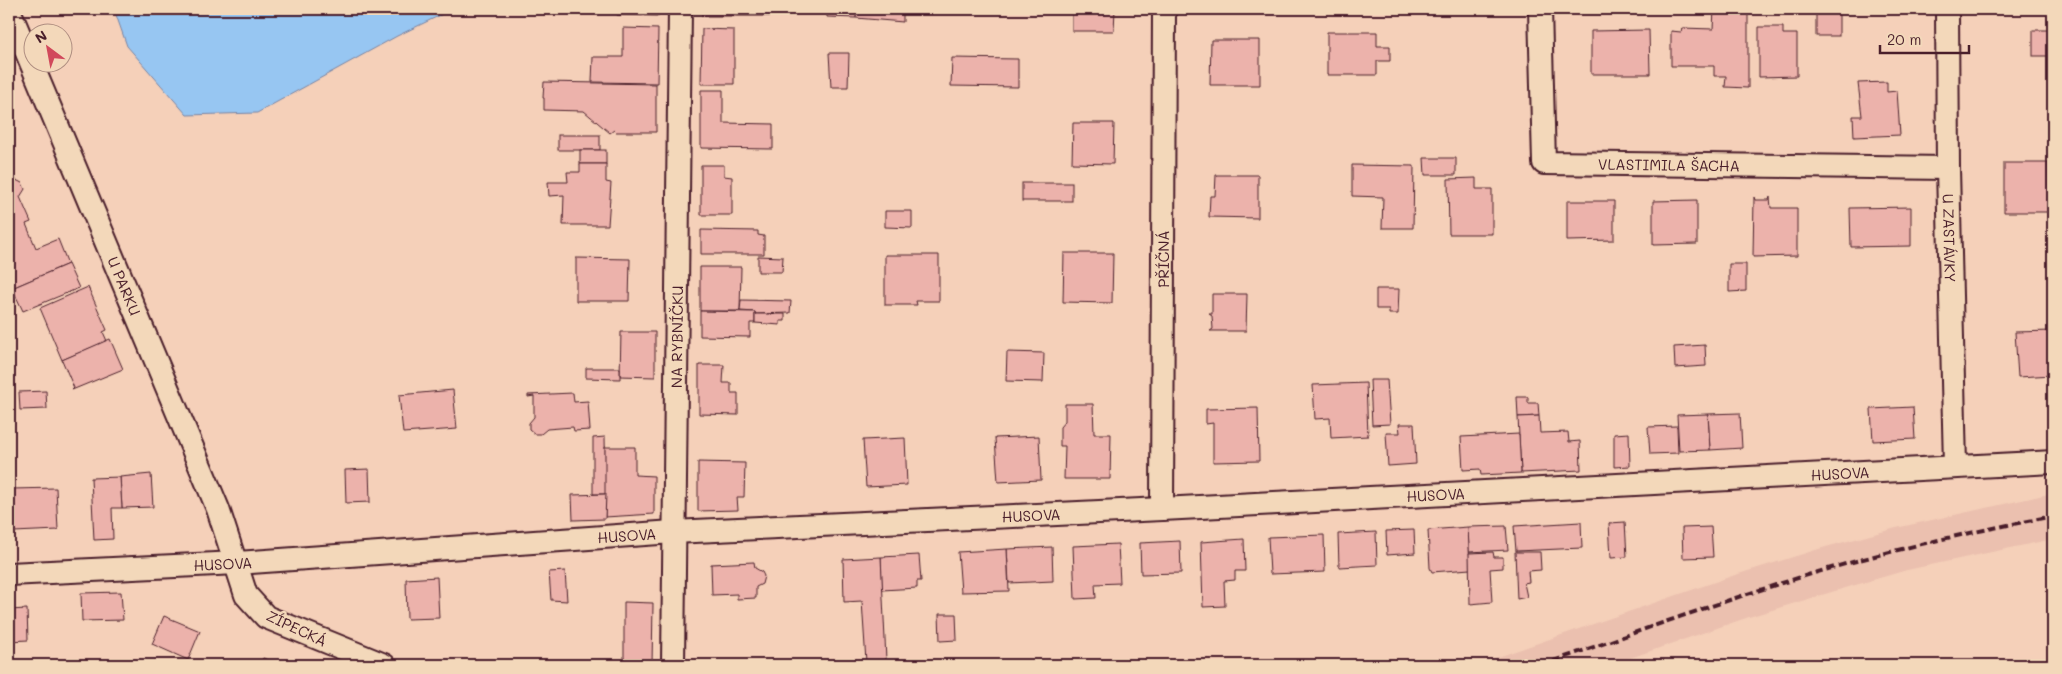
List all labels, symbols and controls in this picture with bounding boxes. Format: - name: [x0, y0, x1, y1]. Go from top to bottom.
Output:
- north arrow: [22, 22, 72, 72]
- scale bar: [1880, 22, 1968, 54]
- text: N: [31, 26, 50, 47]
- text: 20 m: [1887, 29, 1921, 49]
- street label: VLASTIMILA ŠACHA: [1598, 154, 1740, 175]
- street label: U ZASTÁVKY: [1939, 193, 1961, 283]
- street label: PŘÍČNÁ: [1153, 230, 1173, 288]
- street label: U PARKU: [103, 253, 146, 318]
- street label: NA RYBNÍČKU: [666, 286, 687, 388]
- street label: HUSOVA: [1810, 462, 1870, 485]
- street label: HUSOVA: [1406, 483, 1466, 506]
- street label: HUSOVA: [1001, 504, 1061, 527]
- street label: HUSOVA: [597, 523, 657, 547]
- street label: HUSOVA: [193, 552, 253, 575]
- street label: ZÍPECKÁ: [263, 605, 331, 651]

